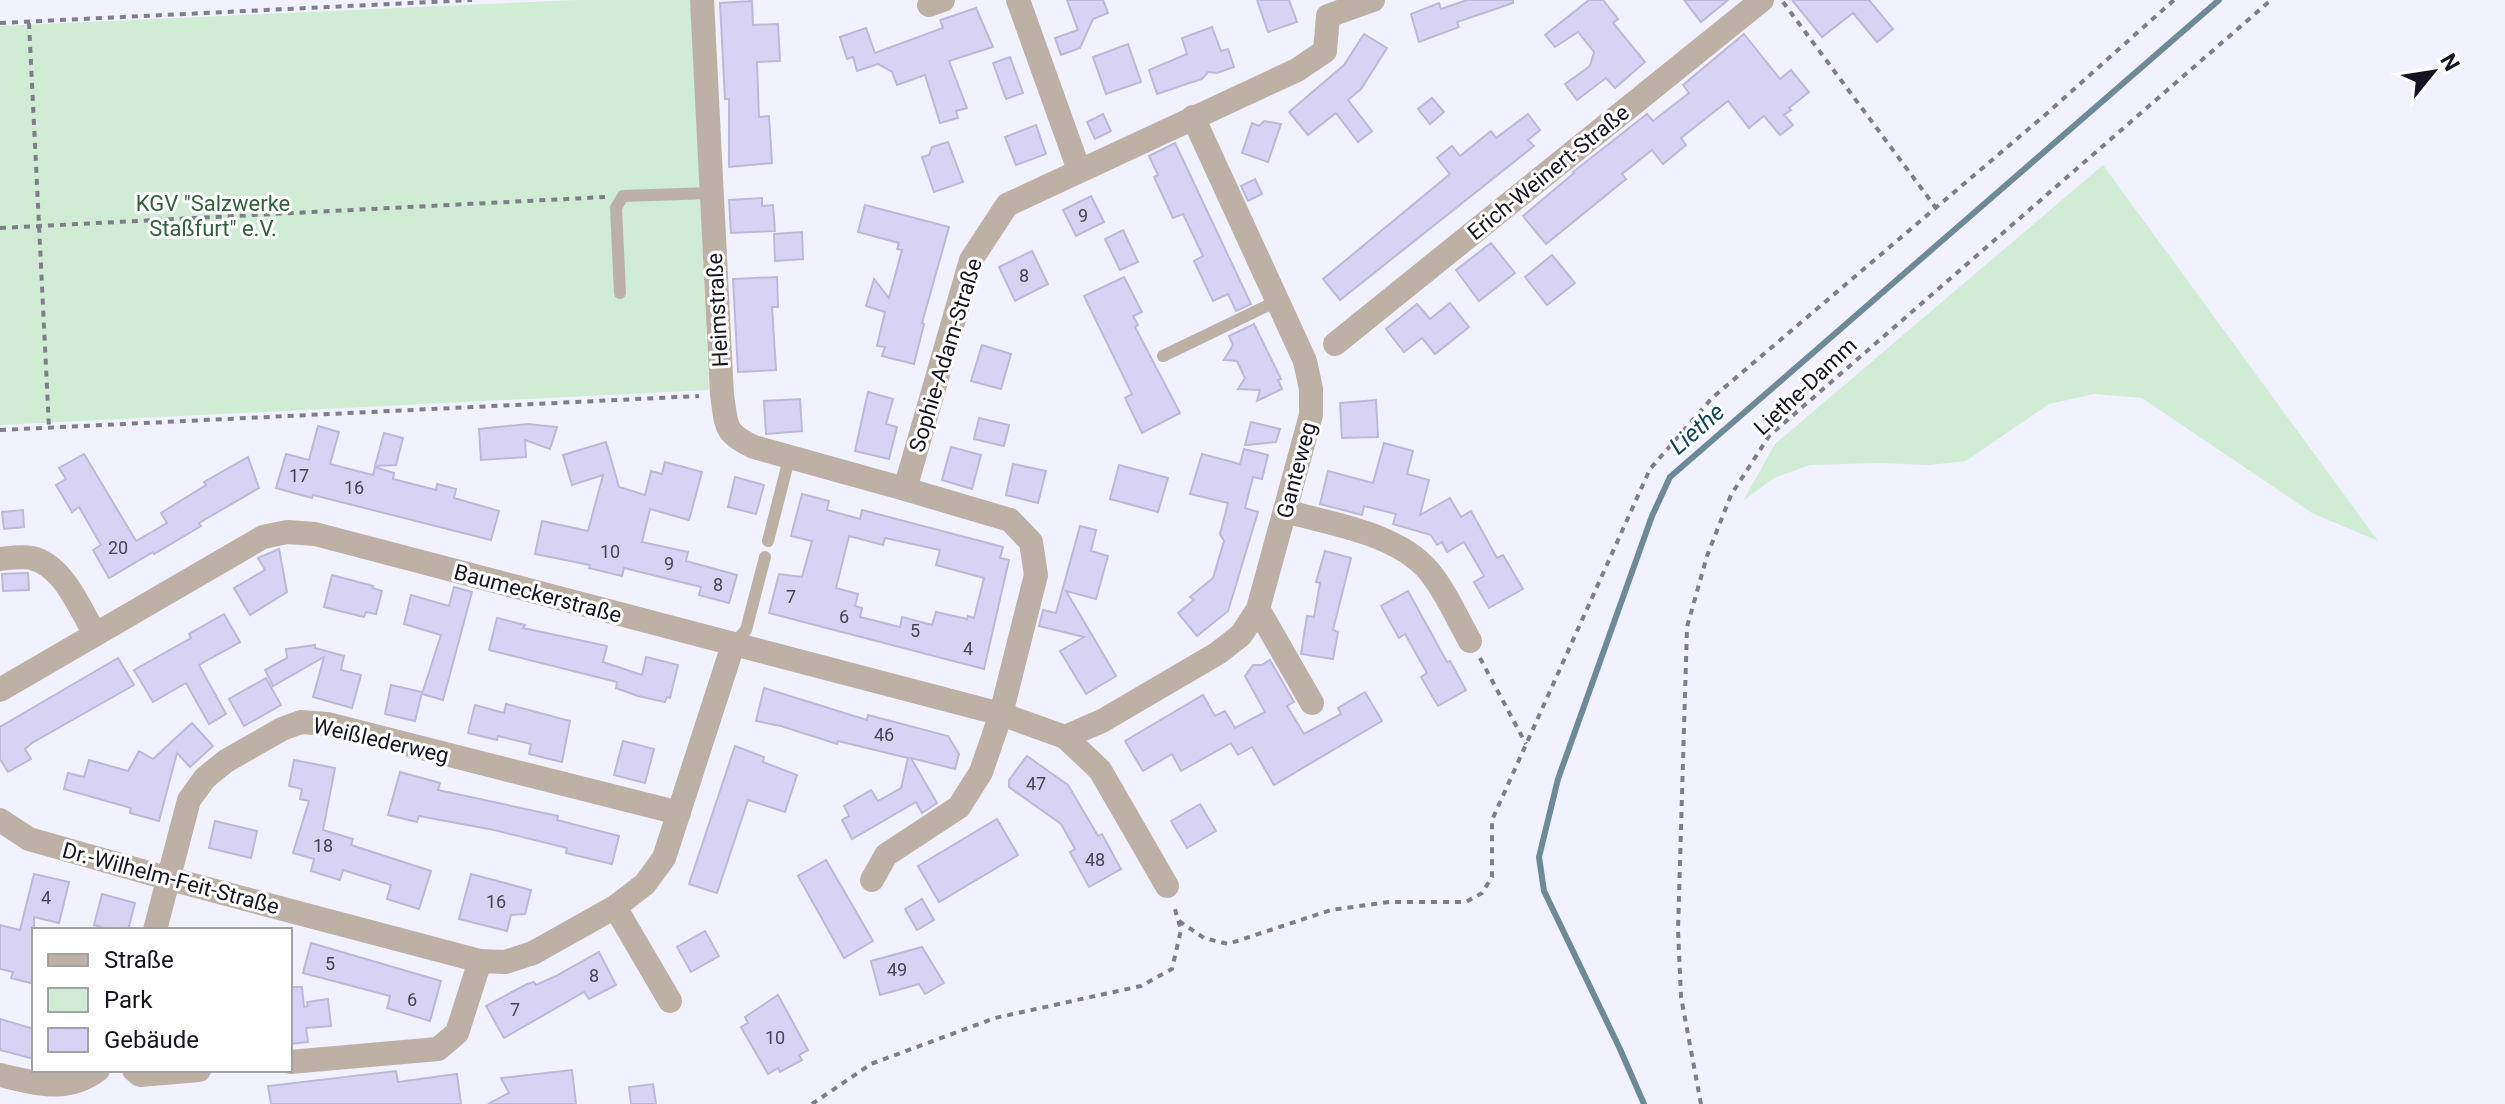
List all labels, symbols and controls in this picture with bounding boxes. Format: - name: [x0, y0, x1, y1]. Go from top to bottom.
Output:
- north arrow: [2393, 32, 2473, 112]
- text: N: [2435, 49, 2465, 75]
- street label: Erich-Weinert-Straße: [1463, 100, 1634, 245]
- park label: KGV "Salzwerke Staßfurt" e.V.: [136, 191, 290, 241]
- house number: 9: [1078, 205, 1088, 226]
- street label: Heimstraße: [702, 252, 733, 368]
- street label: Sophie-Adam-Straße: [904, 255, 987, 455]
- house number: 8: [1019, 265, 1029, 286]
- street label: Liethe-Damm: [1749, 333, 1862, 440]
- water label: Liethe: [1664, 398, 1730, 460]
- street label: Ganteweg: [1272, 419, 1321, 521]
- house number: 17: [289, 465, 309, 486]
- house number: 16: [344, 477, 364, 498]
- house number: 20: [108, 537, 128, 558]
- house number: 10: [600, 541, 620, 562]
- house number: 9: [664, 553, 674, 574]
- street label: Baumeckerstraße: [451, 559, 624, 628]
- house number: 8: [713, 574, 723, 595]
- house number: 7: [786, 586, 796, 607]
- house number: 6: [839, 606, 849, 627]
- house number: 5: [910, 620, 920, 641]
- house number: 4: [963, 638, 973, 659]
- street label: Weißlederweg: [311, 713, 451, 768]
- house number: 46: [874, 724, 894, 745]
- house number: 47: [1026, 773, 1046, 794]
- house number: 18: [313, 835, 333, 856]
- street label: Dr.-Wilhelm-Feit-Straße: [60, 837, 282, 919]
- house number: 48: [1085, 849, 1105, 870]
- house number: 4: [41, 887, 51, 908]
- house number: 16: [486, 891, 506, 912]
- legend: [32, 928, 292, 1072]
- text: Straße: [104, 946, 174, 974]
- house number: 5: [325, 953, 335, 974]
- house number: 49: [887, 959, 907, 980]
- house number: 8: [589, 965, 599, 986]
- text: Park: [104, 986, 153, 1014]
- house number: 6: [407, 989, 417, 1010]
- house number: 7: [510, 999, 520, 1020]
- text: Gebäude: [104, 1026, 199, 1054]
- house number: 10: [765, 1027, 785, 1048]

